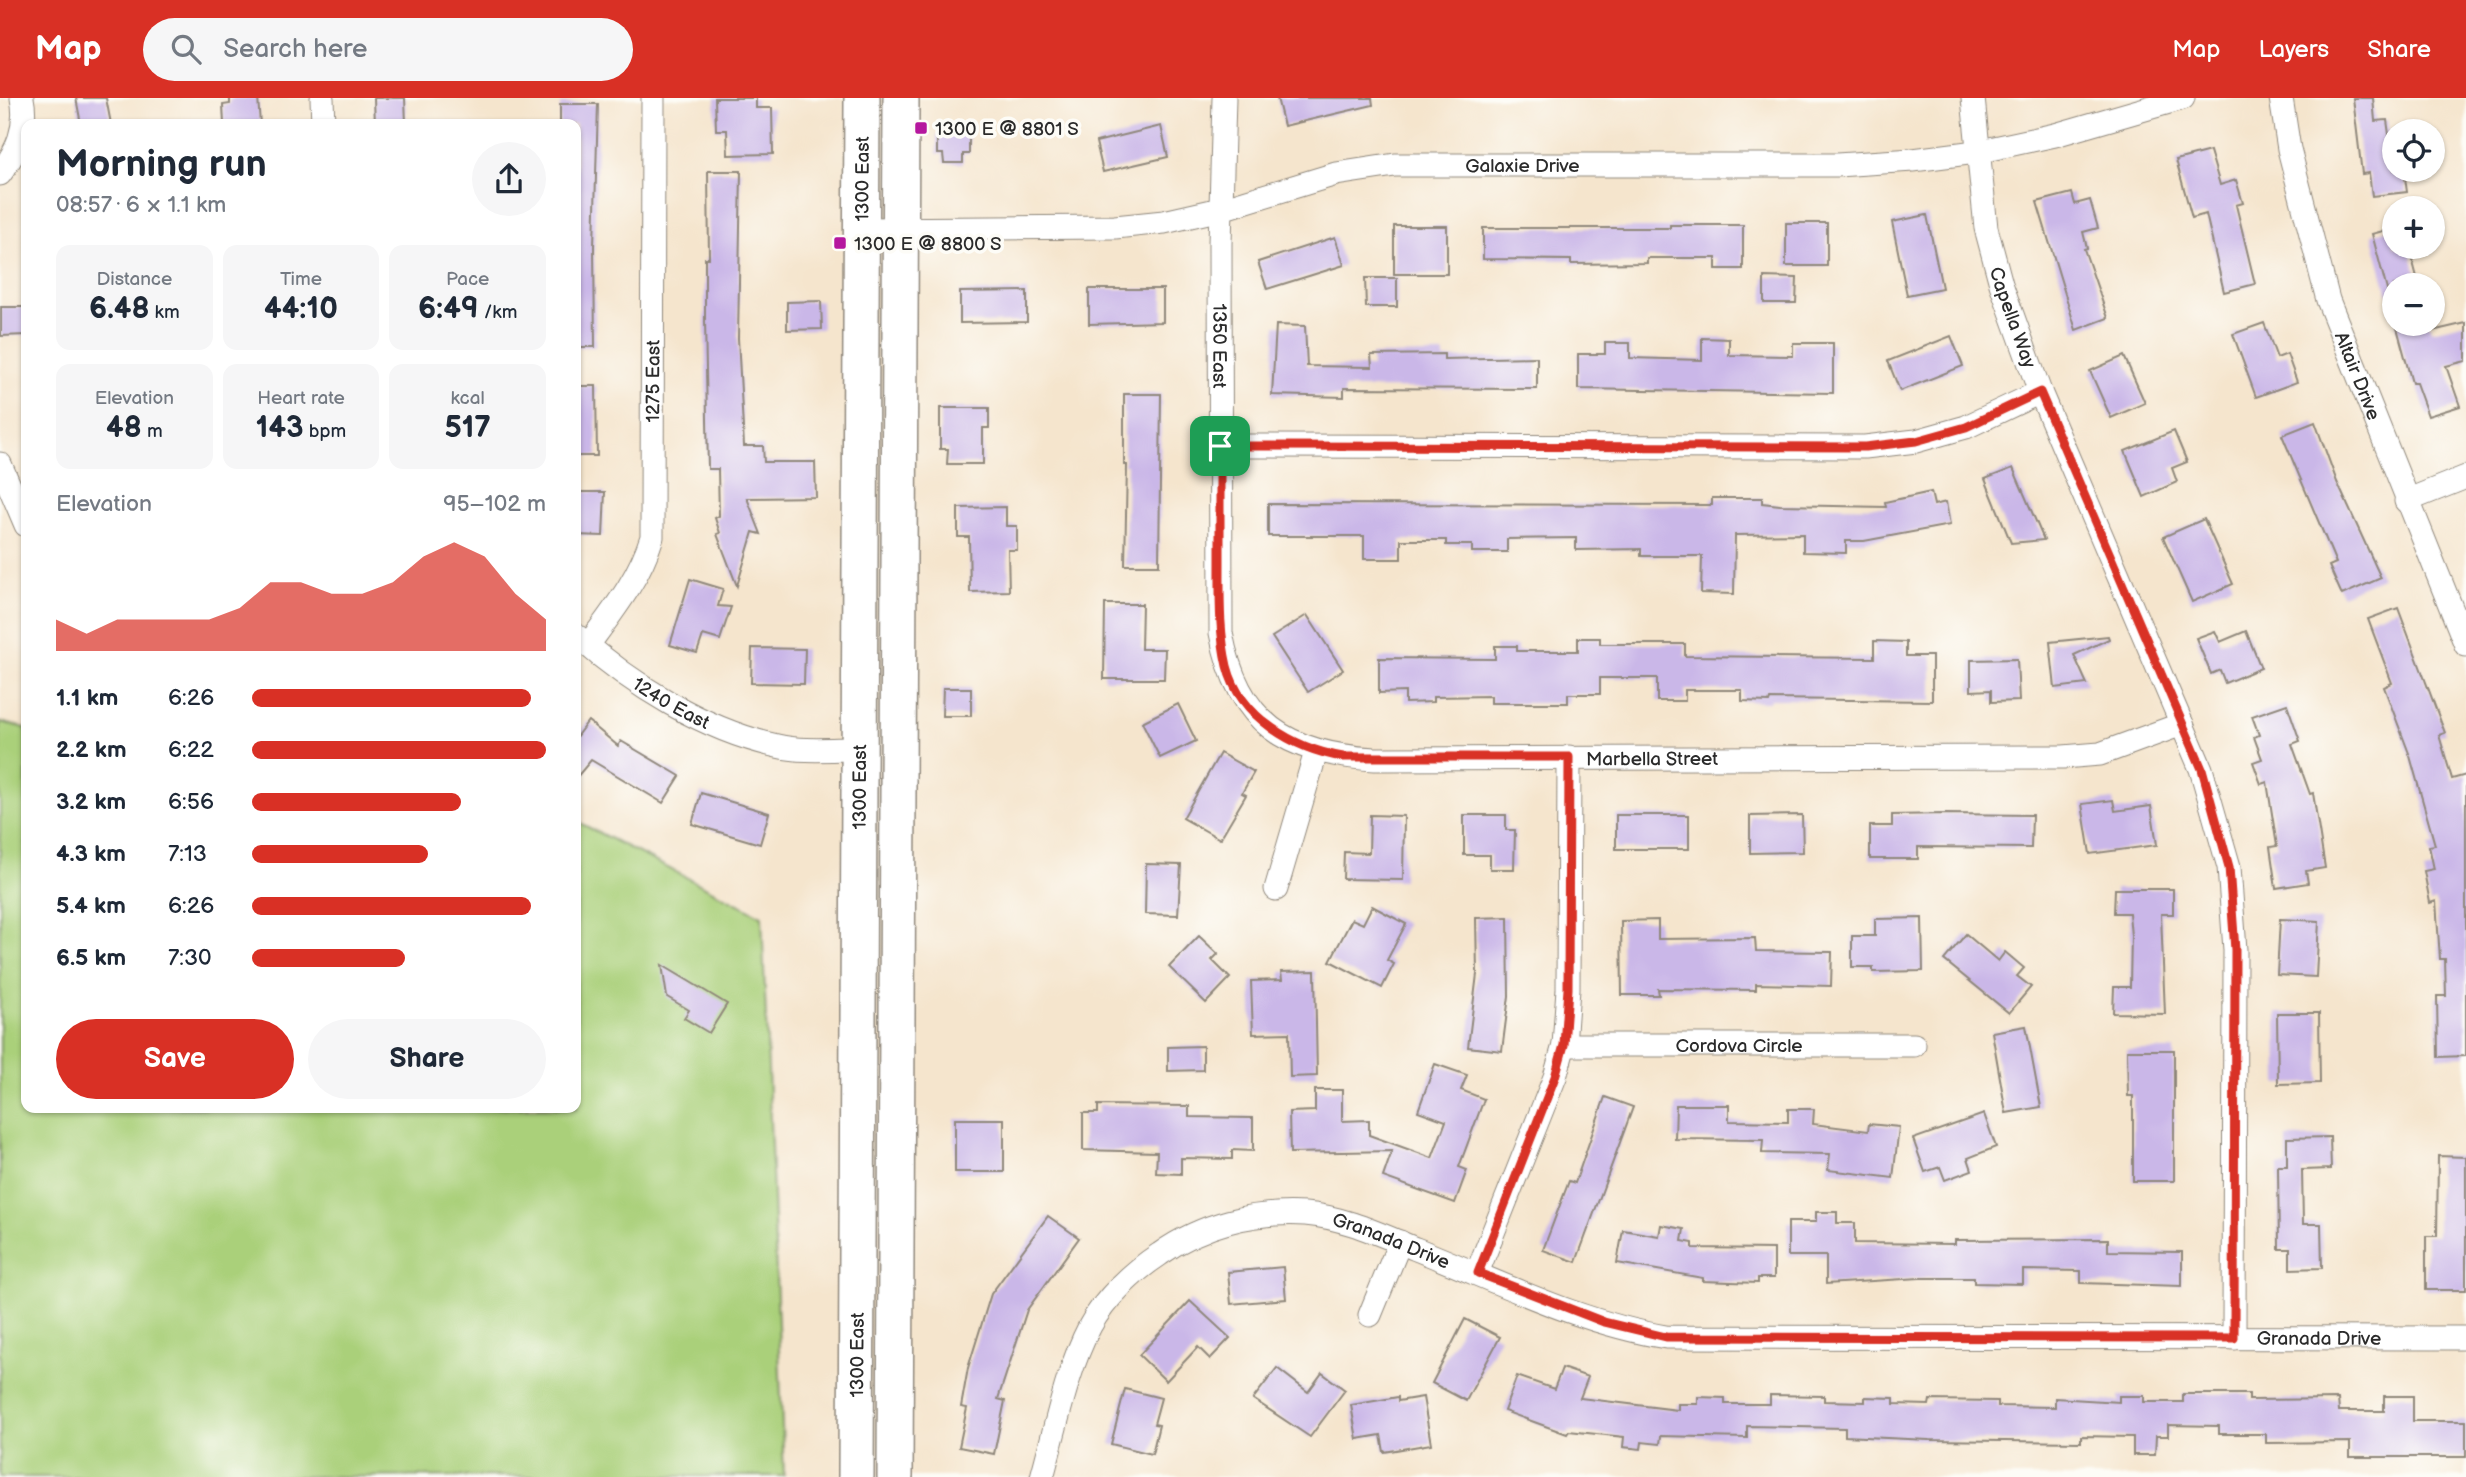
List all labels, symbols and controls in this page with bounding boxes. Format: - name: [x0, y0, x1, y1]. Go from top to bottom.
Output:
- search box: [143, 18, 633, 81]
- text: Map: [35, 29, 101, 69]
- icon: search: [167, 30, 205, 68]
- text: Search here: [223, 34, 367, 65]
- text: Map: [2172, 35, 2220, 64]
- text: Layers: [2258, 35, 2329, 64]
- text: Share: [2367, 35, 2431, 64]
- place label: 1300 E @ 8801 S: [935, 118, 1079, 141]
- map controls: [2382, 119, 2445, 336]
- button: locate: [2382, 119, 2445, 182]
- marker: 1300 E @ 8801 S: [913, 120, 929, 136]
- street label: 1300 East: [851, 136, 875, 222]
- text: Morning run: [56, 142, 267, 187]
- button: share: [472, 142, 546, 216]
- street label: Galaxie Drive: [1465, 155, 1580, 178]
- text: 08:57 · 6 × 1.1 km: [56, 191, 226, 219]
- button: +: [2382, 196, 2445, 259]
- place label: 1300 E @ 8800 S: [854, 233, 1002, 256]
- marker: 1300 E @ 8800 S: [832, 235, 848, 251]
- street label: Capella Way: [1984, 265, 2041, 372]
- text: Distance: [96, 268, 172, 291]
- text: Time: [280, 268, 322, 291]
- text: Pace: [446, 268, 489, 291]
- button: −: [2382, 273, 2445, 336]
- text: 6.48: [89, 291, 149, 327]
- text: 44:10: [264, 291, 338, 327]
- text: 6:49: [418, 291, 479, 327]
- text: km: [149, 301, 180, 324]
- text: /km: [479, 301, 517, 324]
- street label: 1350 East: [1207, 304, 1230, 389]
- street label: Altair Drive: [2329, 329, 2385, 424]
- street label: 1275 East: [642, 340, 665, 422]
- text: Elevation: [95, 387, 174, 410]
- text: Heart rate: [257, 387, 345, 410]
- text: kcal: [451, 387, 485, 410]
- text: 48: [106, 410, 142, 446]
- text: 143: [256, 410, 304, 446]
- text: 517: [444, 410, 491, 446]
- pin: [1190, 416, 1250, 476]
- text: m: [142, 420, 163, 443]
- text: bpm: [304, 420, 346, 443]
- icon: arrive: [1201, 427, 1239, 465]
- text: Elevation: [56, 490, 152, 518]
- text: 95–102 m: [443, 490, 546, 518]
- street label: 1240 East: [628, 673, 713, 735]
- text: 1.1 km: [56, 684, 118, 712]
- text: 6:26: [168, 684, 214, 712]
- text: 2.2 km: [56, 736, 127, 764]
- text: 6:22: [168, 736, 214, 764]
- street label: 1300 East: [849, 744, 872, 830]
- street label: Marbella Street: [1586, 748, 1718, 771]
- text: 3.2 km: [56, 788, 126, 816]
- text: 6:56: [168, 788, 214, 816]
- text: 4.3 km: [56, 840, 126, 868]
- text: 7:13: [168, 840, 207, 868]
- text: 5.4 km: [56, 892, 126, 920]
- text: 6:26: [168, 892, 214, 920]
- text: 6.5 km: [56, 944, 126, 972]
- text: 7:30: [168, 944, 212, 972]
- button: Save: [56, 1019, 294, 1099]
- button: Share: [308, 1019, 546, 1099]
- street label: Cordova Circle: [1675, 1035, 1803, 1058]
- street label: Granada Drive: [1330, 1209, 1453, 1275]
- street label: 1300 East: [846, 1312, 870, 1398]
- street label: Granada Drive: [2257, 1328, 2381, 1351]

